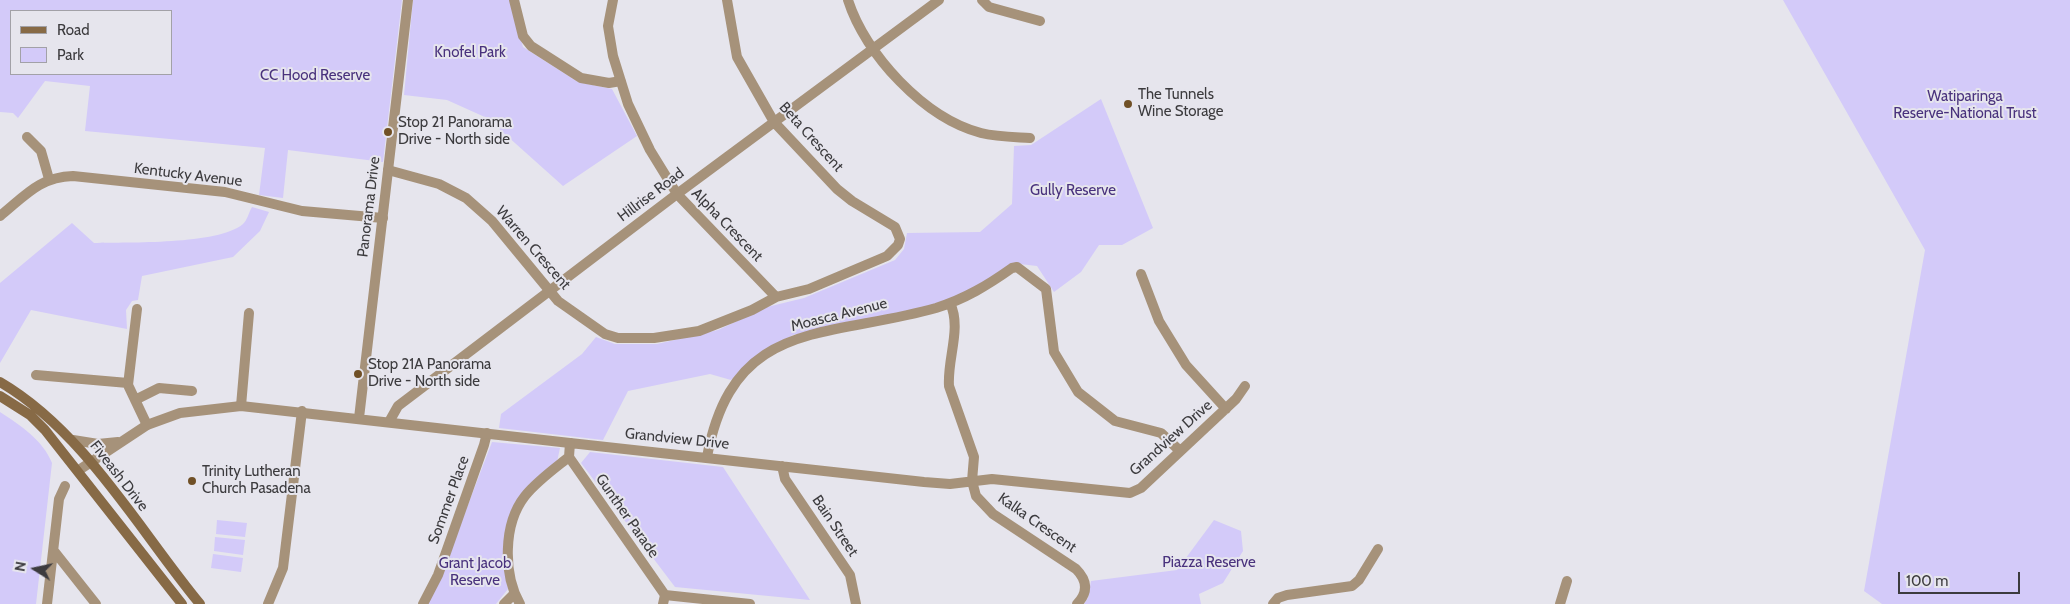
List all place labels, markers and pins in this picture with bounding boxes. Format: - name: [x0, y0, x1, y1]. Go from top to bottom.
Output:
- place label: The Tunnels Wine Storage: [1138, 86, 1223, 121]
- marker: The Tunnels Wine Storage: [1122, 98, 1134, 110]
- place label: Stop 21 Panorama Drive - North side: [398, 114, 512, 149]
- marker: Stop 21 Panorama Drive - North side: [382, 126, 394, 138]
- place label: Stop 21A Panorama Drive - North side: [368, 356, 491, 391]
- marker: Stop 21A Panorama Drive - North side: [352, 368, 364, 380]
- place label: Trinity Lutheran Church Pasadena: [202, 463, 311, 498]
- marker: Trinity Lutheran Church Pasadena: [186, 475, 198, 487]

